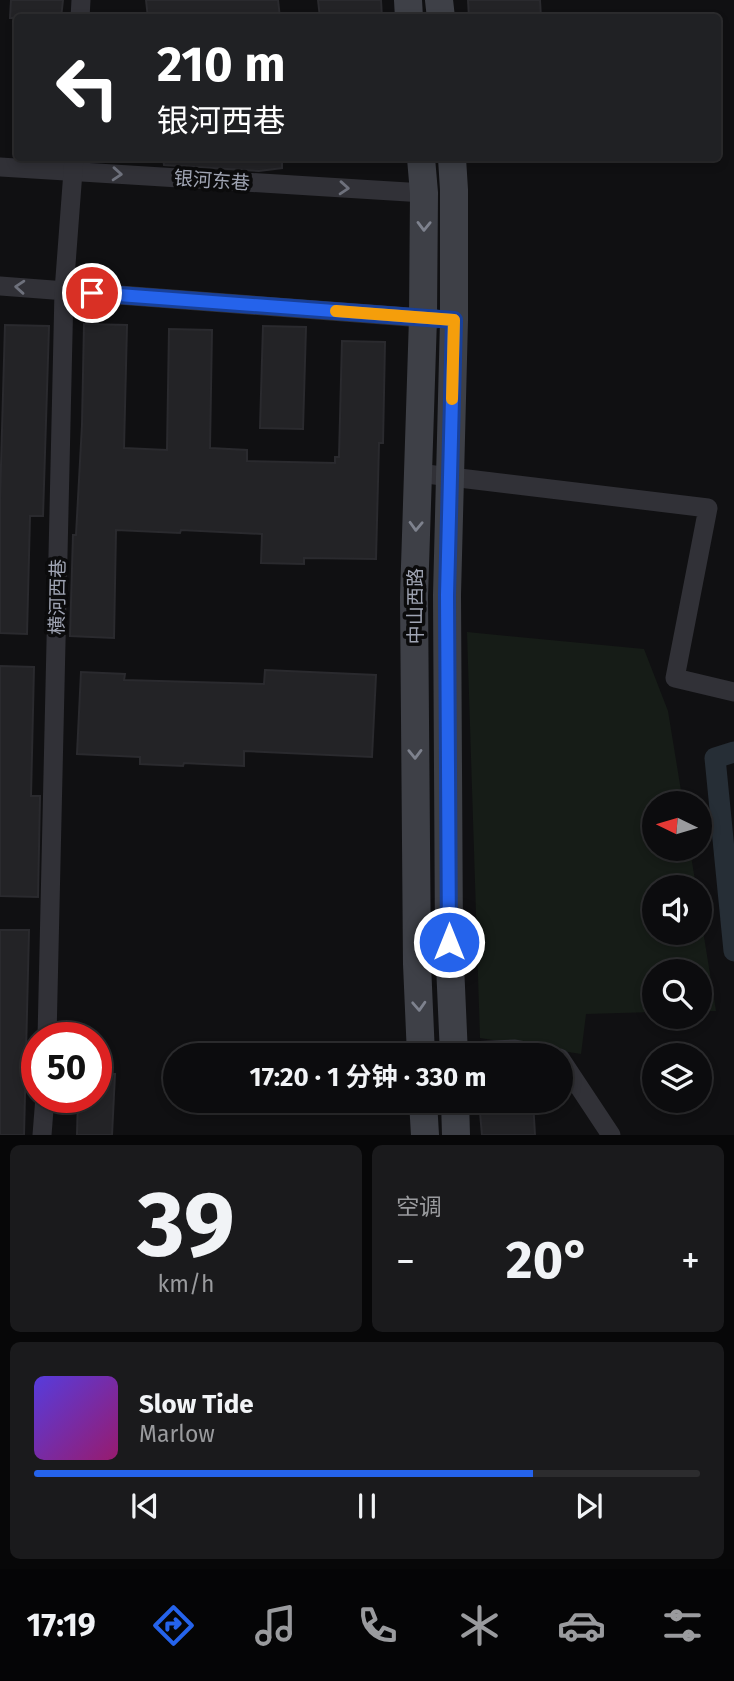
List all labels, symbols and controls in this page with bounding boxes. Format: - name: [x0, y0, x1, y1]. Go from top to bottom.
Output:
- text: 210 m: [157, 35, 286, 94]
- icon: left: [42, 42, 133, 133]
- text: 银河西巷: [157, 102, 285, 140]
- street label: 银河东巷: [173, 166, 251, 195]
- one-way arrow: [112, 167, 123, 182]
- one-way arrow: [339, 181, 350, 196]
- one-way arrow: [416, 221, 432, 231]
- pin: [62, 263, 122, 323]
- icon: arrive: [73, 274, 111, 312]
- one-way arrow: [14, 280, 25, 295]
- one-way arrow: [408, 522, 424, 532]
- street label: 横河西巷: [45, 559, 70, 635]
- street label: 中山西路: [404, 568, 427, 644]
- one-way arrow: [407, 749, 423, 760]
- north arrow: [642, 791, 712, 861]
- map controls: [642, 791, 712, 1113]
- button: sound: [642, 875, 712, 945]
- position arrow: [412, 905, 486, 979]
- button: search: [642, 959, 712, 1029]
- one-way arrow: [411, 1001, 426, 1012]
- speed limit sign: 50: [21, 1022, 112, 1113]
- button: layers: [642, 1043, 712, 1113]
- text: 17:20 · 1 分钟 · 330 m: [250, 1062, 486, 1093]
- text: 39: [137, 1170, 235, 1279]
- text: 空调: [396, 1193, 442, 1221]
- text: 20°: [506, 1229, 590, 1292]
- text: −: [396, 1238, 415, 1284]
- text: +: [681, 1238, 700, 1284]
- text: km/h: [158, 1270, 214, 1298]
- text: Slow Tide: [139, 1389, 254, 1420]
- text: Marlow: [139, 1420, 215, 1448]
- icon: previous: [126, 1487, 164, 1525]
- icon: pause: [348, 1487, 386, 1525]
- icon: next: [570, 1487, 608, 1525]
- icon: directions: [149, 1601, 198, 1650]
- icon: music: [251, 1601, 300, 1650]
- icon: phone: [353, 1601, 402, 1650]
- icon: climate: [455, 1601, 504, 1650]
- icon: car: [557, 1601, 606, 1650]
- icon: filters: [658, 1601, 707, 1650]
- text: 17:19: [26, 1606, 96, 1644]

